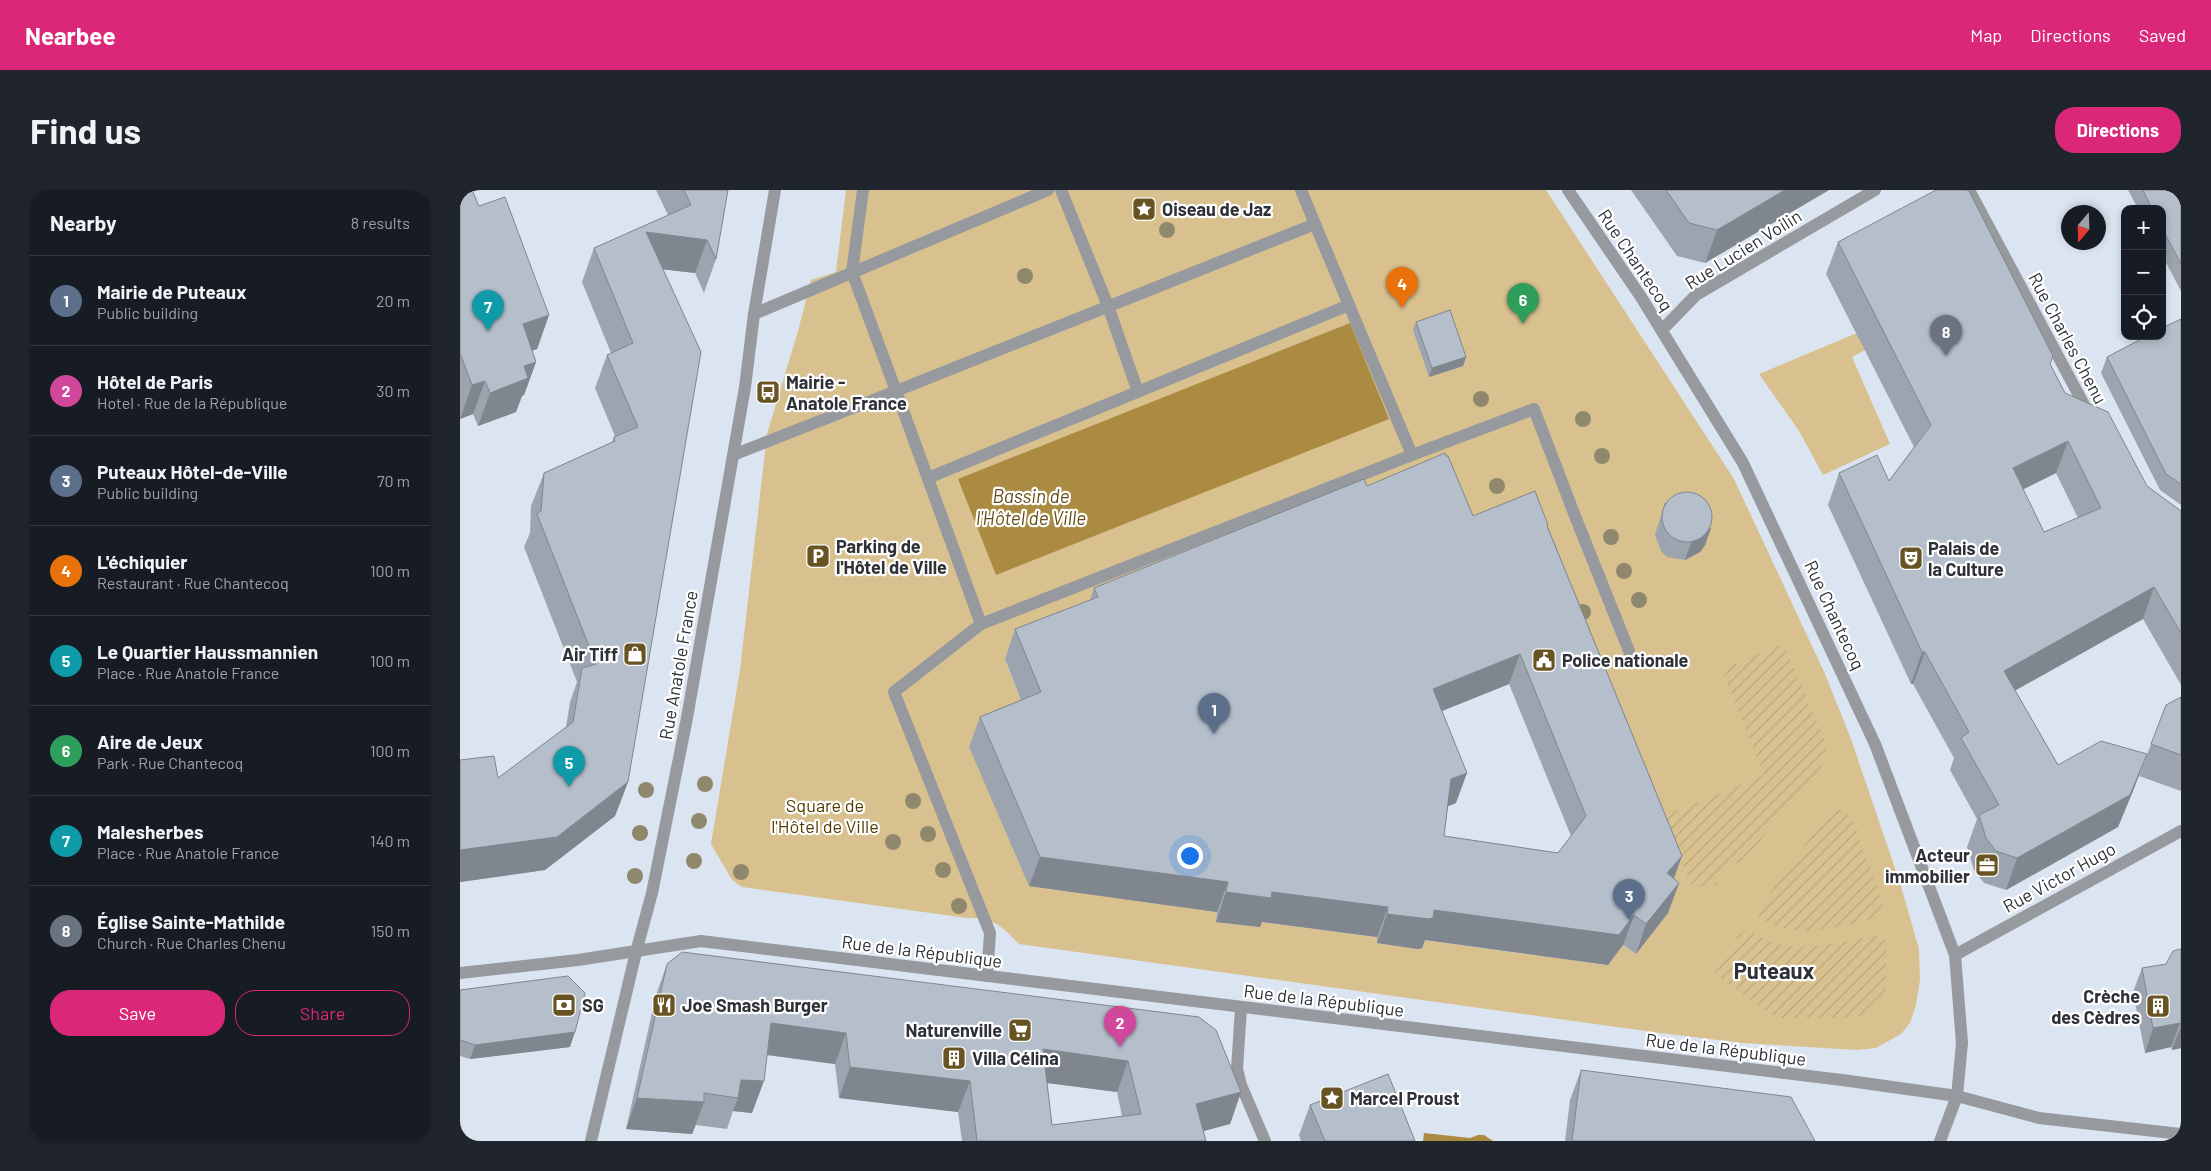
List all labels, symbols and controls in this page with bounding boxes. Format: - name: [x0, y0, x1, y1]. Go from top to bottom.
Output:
- text: Nearbee: [25, 21, 116, 50]
- text: Map: [1970, 24, 2002, 46]
- text: Directions: [2030, 24, 2111, 46]
- text: Saved: [2139, 24, 2186, 46]
- button: Directions: [2055, 107, 2181, 153]
- text: Find us: [30, 109, 141, 151]
- place icon: Oiseau de Jaz: [1131, 196, 1157, 222]
- place label: Oiseau de Jaz: [1162, 198, 1271, 220]
- street label: Rue Lucien Voilin: [1681, 204, 1805, 294]
- street label: Rue Chantecoq: [1594, 205, 1678, 315]
- north arrow: [2061, 205, 2106, 250]
- map controls: [2121, 205, 2166, 340]
- button: +: [2121, 205, 2166, 250]
- text: Nearby: [50, 210, 116, 235]
- text: 8 results: [351, 213, 410, 232]
- button: −: [2121, 250, 2166, 295]
- pin: 4: [1386, 267, 1418, 308]
- street label: Rue Charles Chenu: [2024, 269, 2112, 407]
- text: Mairie de Puteaux: [97, 280, 246, 303]
- pin: 6: [1507, 283, 1539, 324]
- pin: 7: [472, 290, 504, 331]
- text: 1: [63, 291, 69, 310]
- text: 20 m: [376, 291, 410, 310]
- button: locate: [2121, 295, 2166, 340]
- text: Public building: [97, 303, 198, 322]
- pin: 8: [1930, 315, 1962, 356]
- text: Hôtel de Paris: [97, 370, 213, 393]
- place label: Mairie - Anatole France: [786, 371, 907, 414]
- bus stop icon: Mairie - Anatole France: [755, 379, 781, 405]
- text: 2: [62, 381, 70, 400]
- text: 30 m: [376, 381, 410, 400]
- text: Hotel · Rue de la République: [97, 393, 287, 412]
- text: Puteaux Hôtel-de-Ville: [97, 460, 288, 483]
- text: 3: [62, 471, 70, 490]
- text: 70 m: [377, 471, 410, 490]
- text: Public building: [97, 483, 198, 502]
- water label: Bassin de l'Hôtel de Ville: [976, 484, 1086, 529]
- place label: Parking de l'Hôtel de Ville: [836, 535, 947, 578]
- place label: Palais de la Culture: [1928, 537, 2004, 580]
- parking icon: Parking de l'Hôtel de Ville: [805, 543, 831, 569]
- theatre icon: Palais de la Culture: [1898, 545, 1924, 571]
- text: L'échiquier: [97, 550, 188, 573]
- street label: Rue Chantecoq: [1800, 557, 1870, 673]
- text: 4: [61, 561, 71, 580]
- text: 100 m: [370, 561, 410, 580]
- text: Restaurant · Rue Chantecoq: [97, 573, 289, 592]
- street label: Rue Anatole France: [654, 589, 702, 741]
- text: Le Quartier Haussmannien: [97, 640, 318, 663]
- shop icon: Air Tiff: [622, 641, 648, 667]
- place label: Air Tiff: [562, 643, 618, 665]
- public building icon: Police nationale: [1531, 647, 1557, 673]
- place label: Police nationale: [1562, 649, 1689, 671]
- text: 5: [62, 651, 70, 670]
- text: 100 m: [370, 651, 410, 670]
- text: Place · Rue Anatole France: [97, 663, 279, 682]
- pin: 1: [1198, 693, 1230, 734]
- text: Aire de Jeux: [97, 730, 203, 753]
- text: 6: [62, 741, 70, 760]
- text: 100 m: [370, 741, 410, 760]
- pin: 5: [553, 746, 585, 787]
- text: Park · Rue Chantecoq: [97, 753, 243, 772]
- park label: Square de l'Hôtel de Ville: [771, 794, 879, 837]
- text: Malesherbes: [97, 820, 204, 843]
- text: 7: [62, 831, 70, 850]
- text: 140 m: [370, 831, 410, 850]
- street label: Rue Victor Hugo: [1999, 837, 2119, 917]
- text: Place · Rue Anatole France: [97, 843, 279, 862]
- your location: [1177, 843, 1203, 869]
- place label: Acteur immobilier: [1885, 844, 1970, 887]
- office icon: Acteur immobilier: [1974, 852, 2000, 878]
- pin: 3: [1613, 879, 1645, 920]
- text: Église Sainte-Mathilde: [97, 910, 285, 933]
- text: 8: [62, 921, 70, 940]
- text: 150 m: [371, 921, 410, 940]
- street label: Rue de la République: [840, 930, 1004, 972]
- text: Church · Rue Charles Chenu: [97, 933, 286, 952]
- district label: Puteaux: [1734, 957, 1814, 983]
- street label: Rue de la République: [1242, 979, 1406, 1021]
- place label: Crèche des Cèdres: [2051, 985, 2140, 1028]
- button: Save: [50, 990, 225, 1036]
- button: Share: [235, 990, 410, 1036]
- bank icon: SG: [551, 992, 577, 1018]
- restaurant icon: Joe Smash Burger: [651, 992, 677, 1018]
- building icon: Crèche des Cèdres: [2145, 993, 2171, 1019]
- place label: SG: [582, 994, 604, 1016]
- place label: Joe Smash Burger: [682, 994, 828, 1016]
- pin: 2: [1104, 1006, 1136, 1047]
- supermarket icon: Naturenville: [1007, 1017, 1033, 1043]
- place label: Naturenville: [906, 1019, 1002, 1041]
- street label: Rue de la République: [1644, 1028, 1808, 1070]
- building icon: Villa Célina: [941, 1045, 967, 1071]
- place label: Villa Célina: [972, 1047, 1059, 1069]
- place icon: Marcel Proust: [1319, 1085, 1345, 1111]
- place label: Marcel Proust: [1350, 1087, 1460, 1109]

